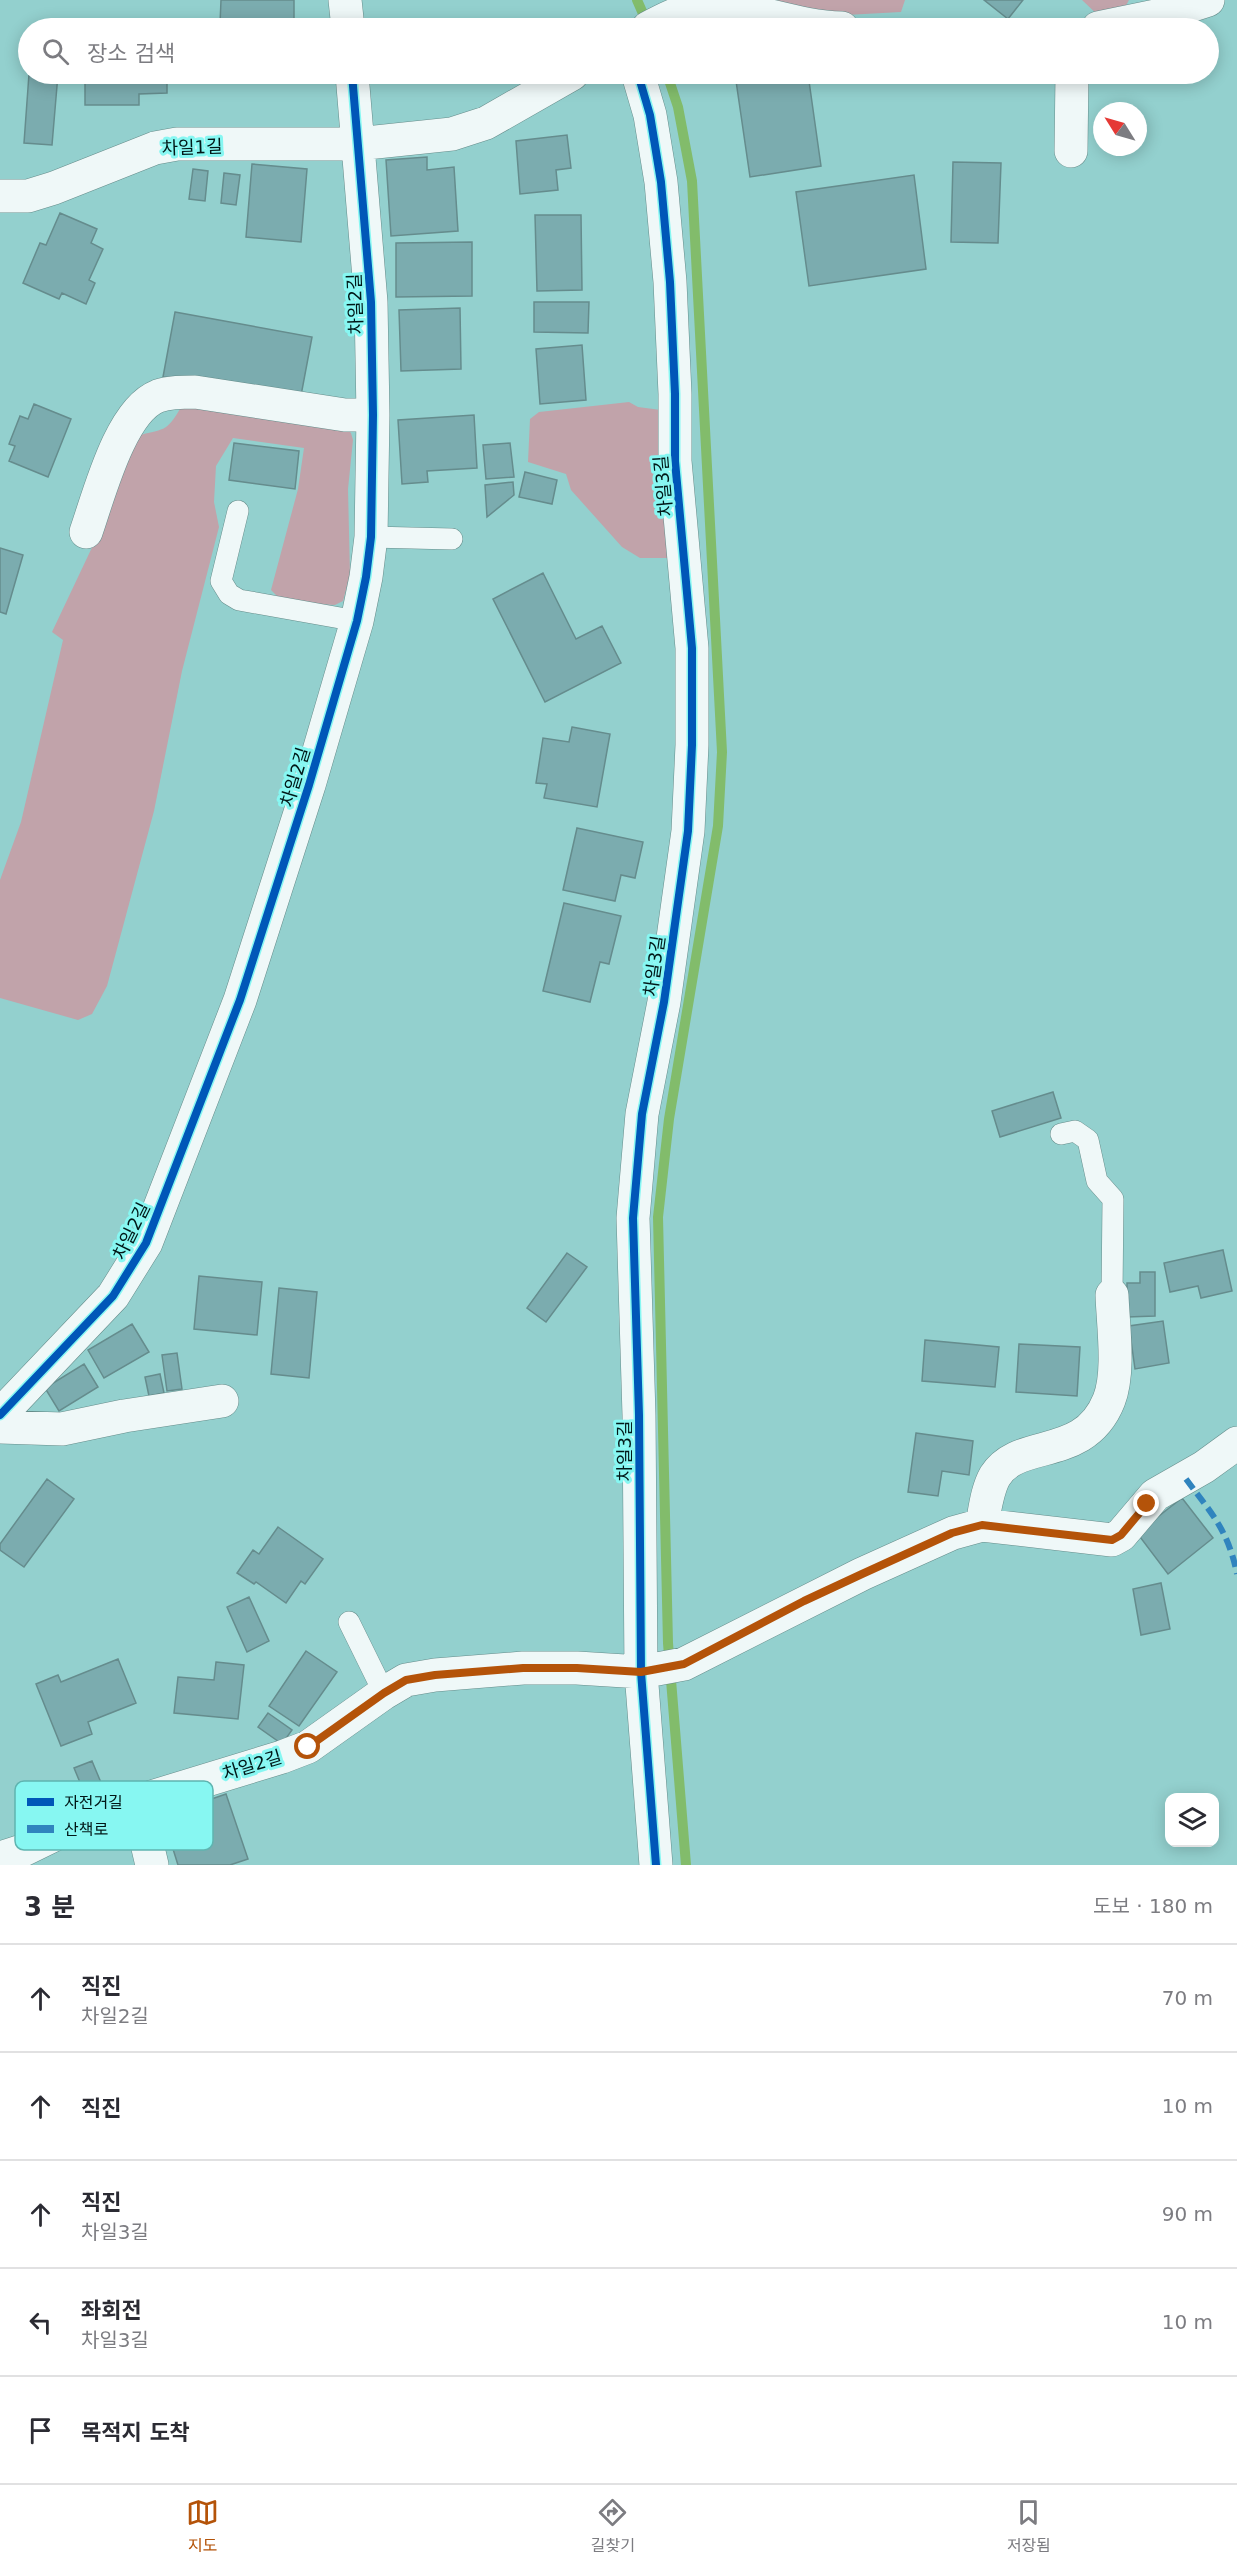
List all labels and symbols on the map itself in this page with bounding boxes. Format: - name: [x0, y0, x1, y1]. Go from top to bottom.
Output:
- north arrow: [1093, 102, 1147, 156]
- street label: 차일1길: [161, 135, 223, 159]
- street label: 차일2길: [343, 273, 367, 335]
- street label: 차일3길: [650, 455, 676, 517]
- street label: 차일2길: [276, 745, 314, 809]
- street label: 차일3길: [639, 934, 669, 998]
- street label: 차일2길: [108, 1199, 154, 1263]
- street label: 차일3길: [614, 1420, 635, 1482]
- route end: [1133, 1490, 1159, 1516]
- route start: [294, 1733, 320, 1759]
- street label: 차일2길: [220, 1746, 284, 1784]
- legend: [15, 1781, 213, 1850]
- text: 자전거길: [64, 1793, 123, 1812]
- text: 산책로: [64, 1820, 108, 1839]

